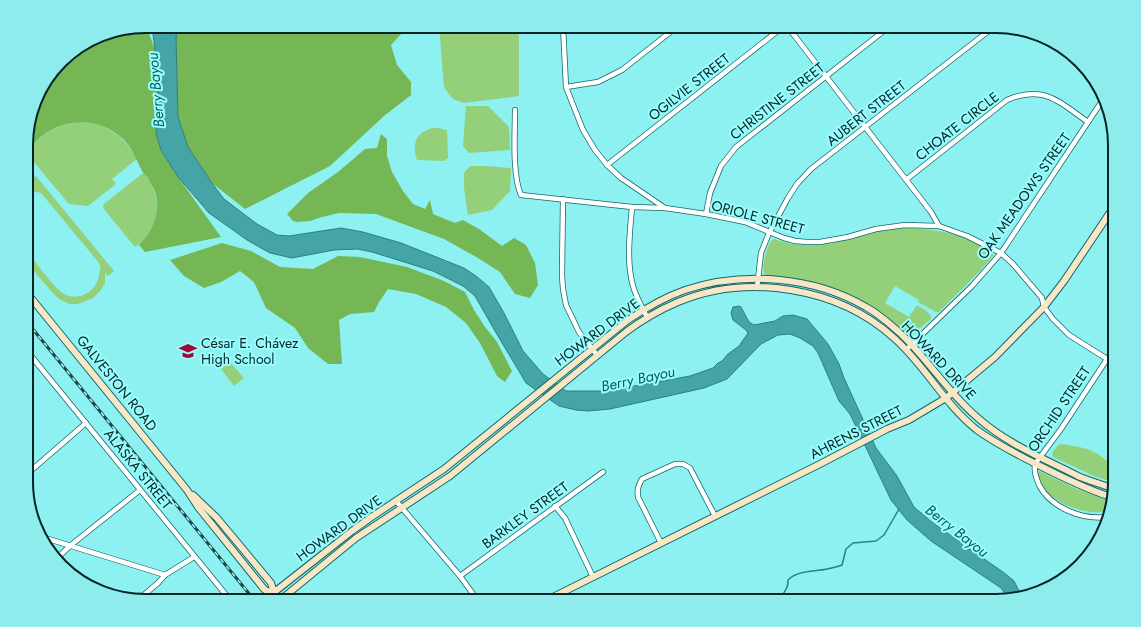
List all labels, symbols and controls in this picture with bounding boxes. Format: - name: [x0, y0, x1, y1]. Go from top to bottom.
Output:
- street label: OGILVIE STREET: [644, 48, 734, 125]
- water label: Berry Bayou: [142, 51, 170, 128]
- street label: CHRISTINE STREET: [725, 57, 829, 144]
- street label: AUBERT STREET: [822, 75, 910, 150]
- street label: CHOATE CIRCLE: [911, 87, 1003, 165]
- street label: OAK MEADOWS STREET: [973, 128, 1076, 263]
- street label: ORIOLE STREET: [709, 195, 807, 239]
- street label: HOWARD DRIVE: [550, 293, 644, 371]
- street label: HOWARD DRIVE: [897, 316, 981, 404]
- street label: GALVESTON ROAD: [72, 331, 162, 435]
- place label: César E. Chávez High School: [201, 333, 299, 369]
- school or university icon: César E. Chávez High School: [178, 341, 198, 361]
- water label: Berry Bayou: [599, 360, 677, 398]
- street label: ORCHID STREET: [1023, 362, 1095, 456]
- street label: AHRENS STREET: [806, 400, 906, 464]
- street label: ALASKA STREET: [99, 425, 177, 514]
- street label: BARKLEY STREET: [478, 476, 573, 553]
- street label: HOWARD DRIVE: [292, 490, 386, 566]
- water label: Berry Bayou: [921, 499, 994, 563]

